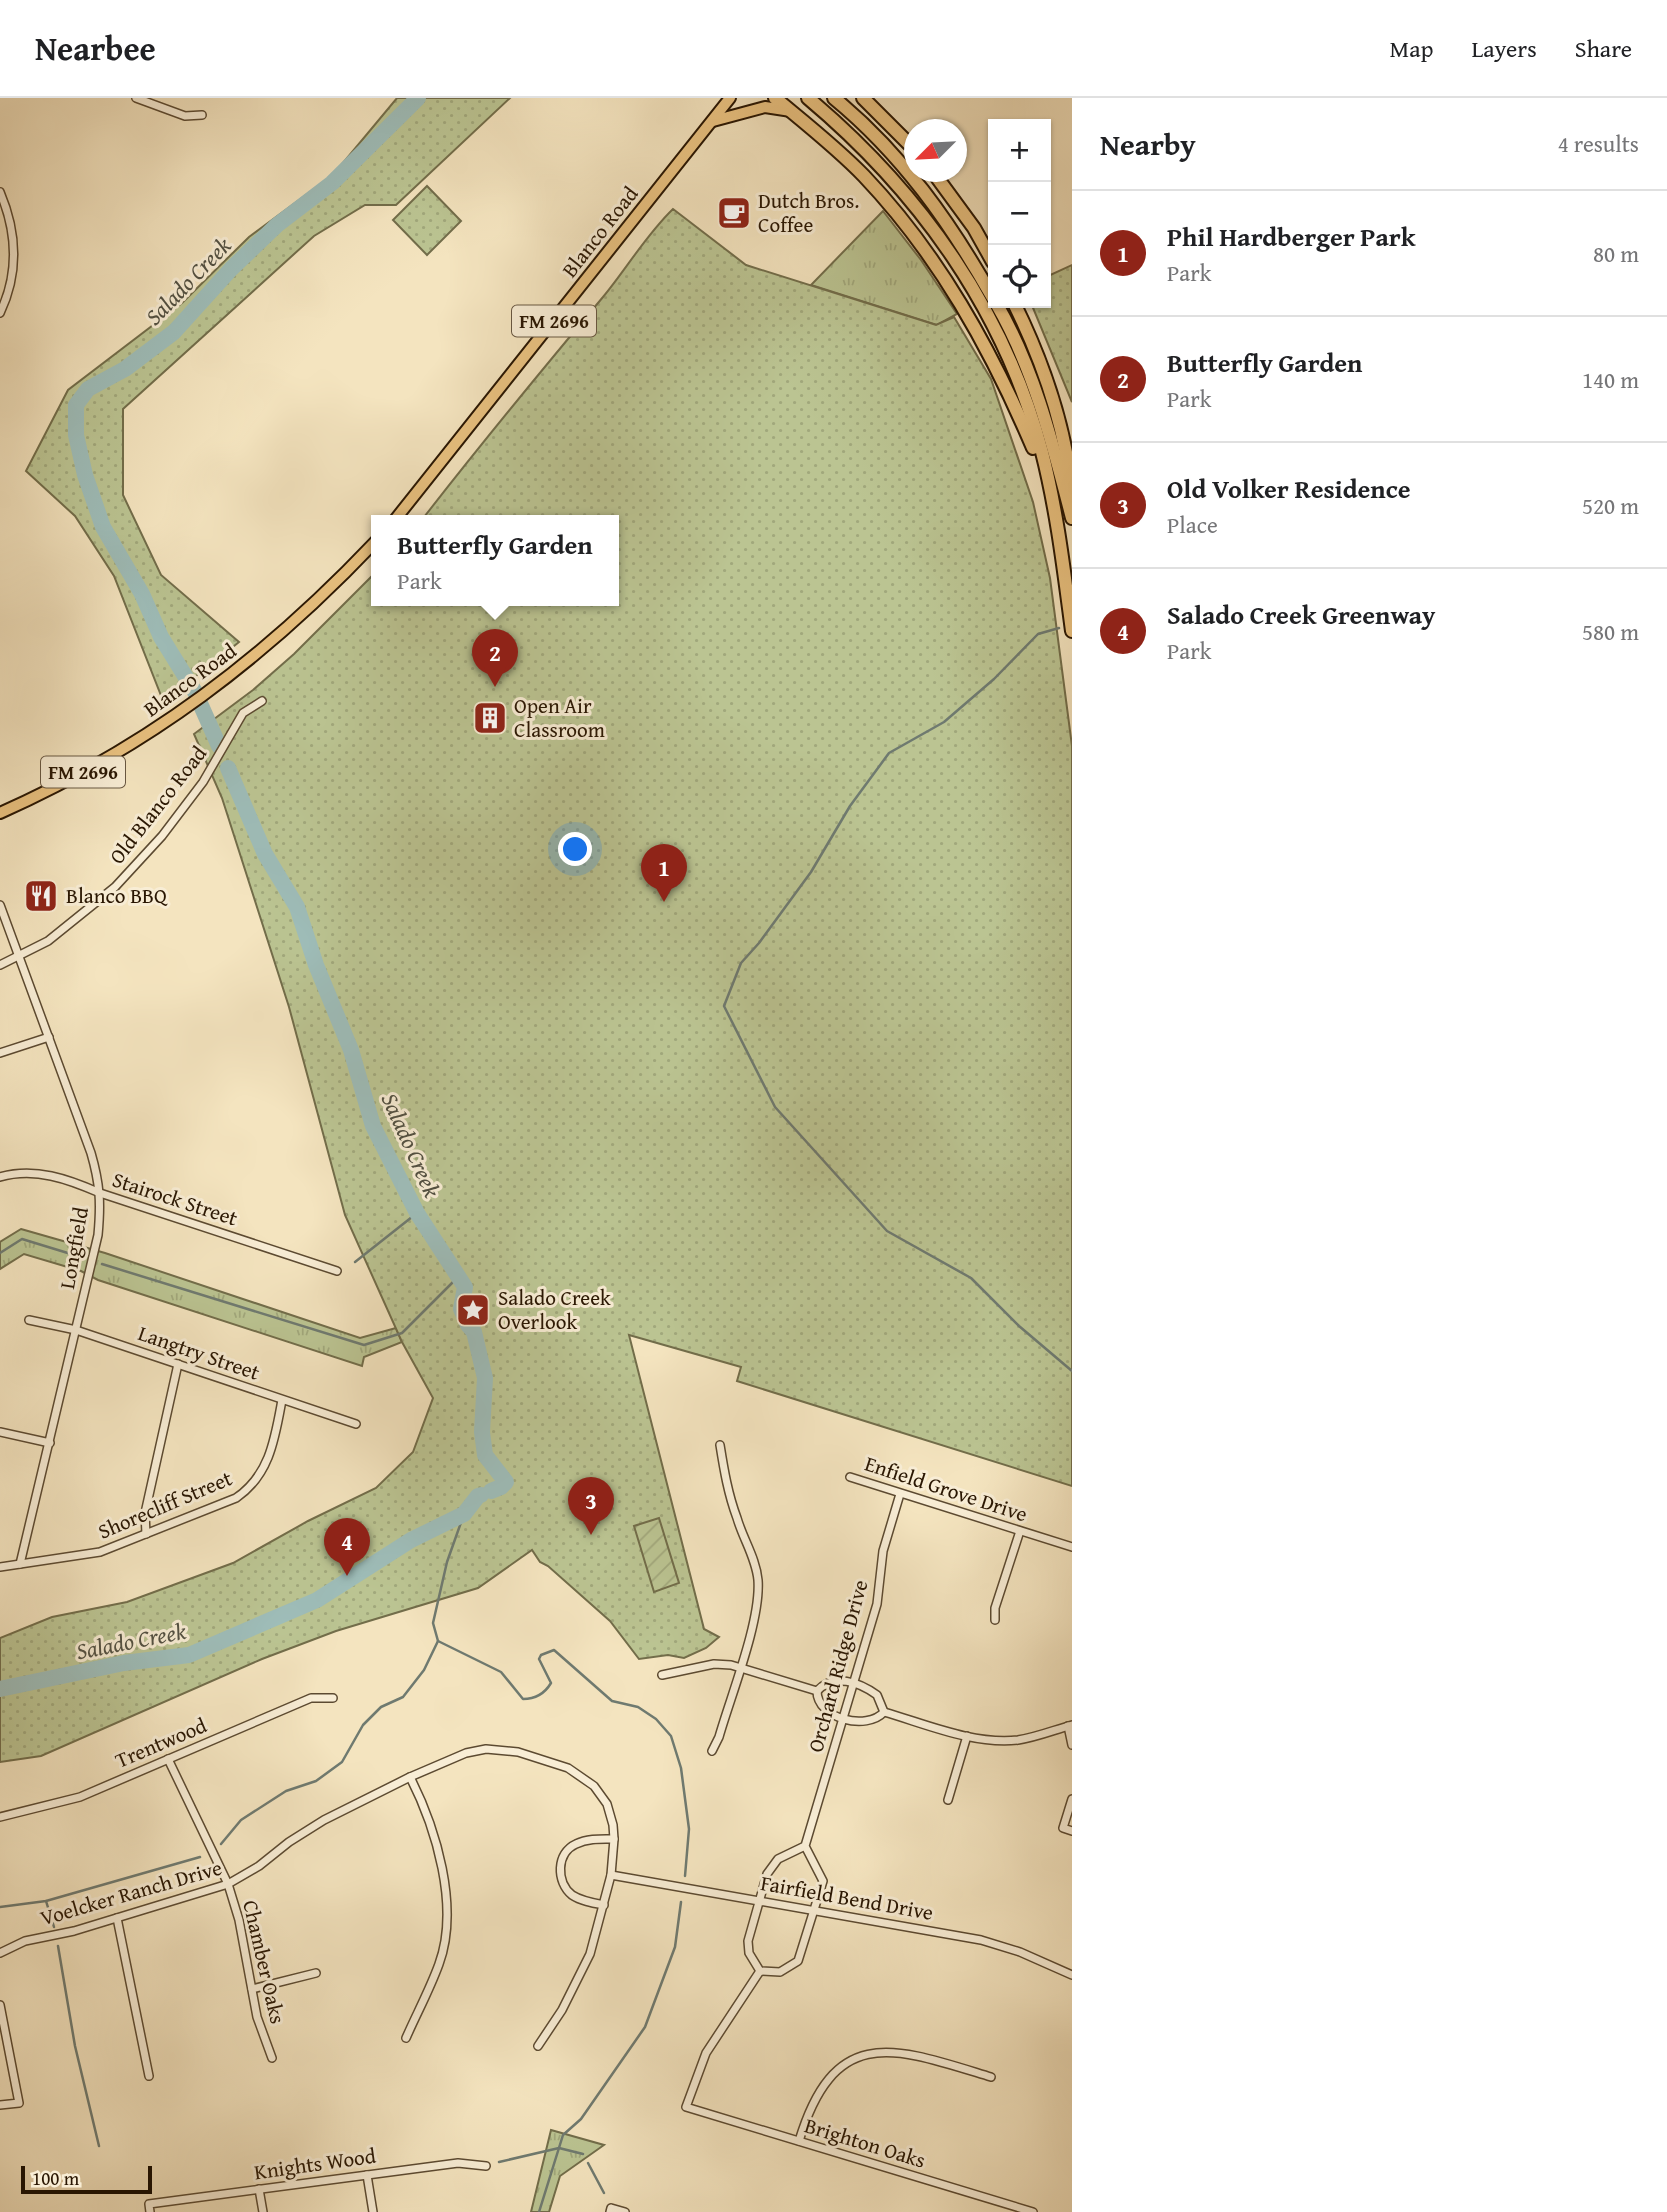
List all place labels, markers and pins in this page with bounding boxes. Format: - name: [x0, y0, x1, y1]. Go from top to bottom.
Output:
- place label: Dutch Bros. Coffee: [758, 185, 859, 240]
- cafe icon: Dutch Bros. Coffee: [715, 194, 753, 232]
- pin: 2: [472, 629, 518, 687]
- place label: Open Air Classroom: [514, 690, 605, 745]
- building icon: Open Air Classroom: [471, 699, 509, 737]
- pin: 1: [641, 844, 687, 902]
- restaurant icon: Blanco BBQ: [22, 877, 60, 915]
- place label: Blanco BBQ: [66, 880, 168, 911]
- place label: Salado Creek Overlook: [498, 1282, 611, 1337]
- place icon: Salado Creek Overlook: [454, 1291, 492, 1329]
- pin: 3: [568, 1477, 614, 1535]
- pin: 4: [324, 1518, 370, 1576]

